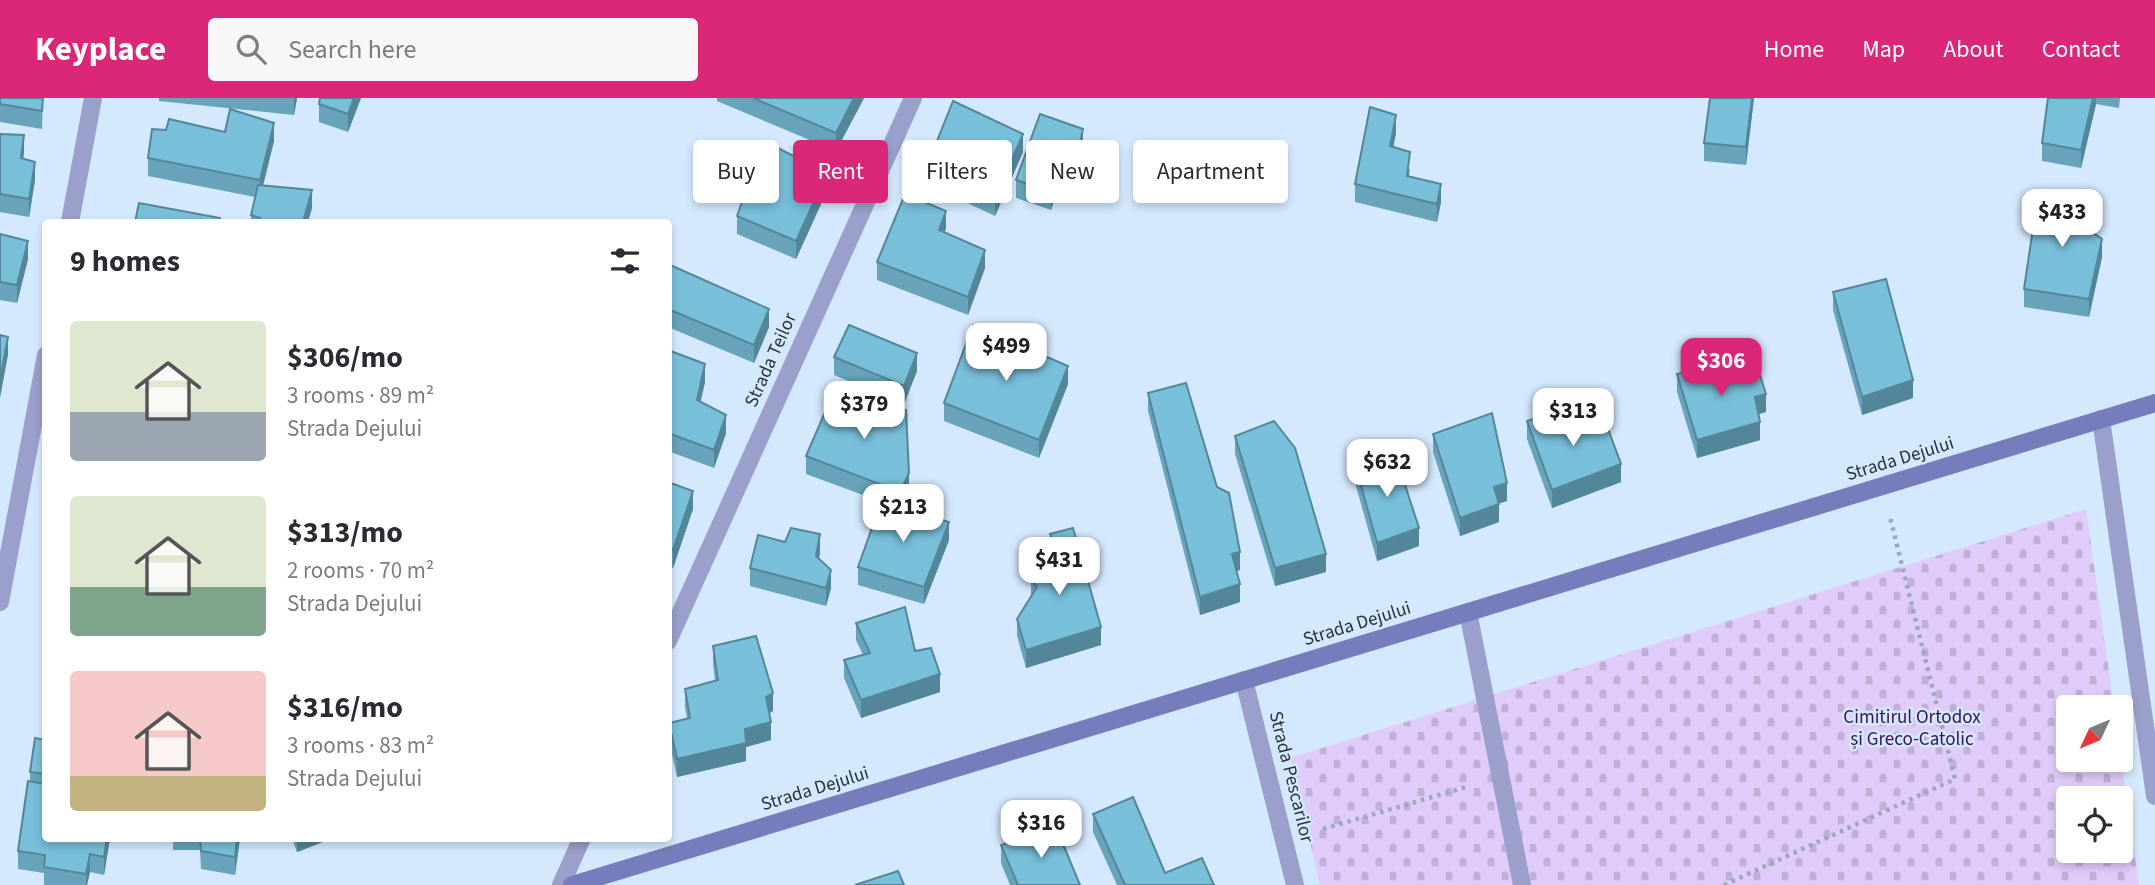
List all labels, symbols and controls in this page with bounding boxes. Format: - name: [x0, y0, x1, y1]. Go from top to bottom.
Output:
- search box: [208, 18, 698, 81]
- text: Keyplace: [35, 26, 166, 73]
- icon: search: [232, 30, 270, 68]
- text: Search here: [288, 31, 416, 68]
- text: Home: [1764, 32, 1824, 67]
- text: Map: [1862, 32, 1905, 67]
- text: About: [1943, 32, 2004, 67]
- text: Contact: [2042, 32, 2120, 67]
- chip: Buy: [693, 140, 779, 203]
- chip: Rent: [793, 140, 888, 203]
- chip: Filters: [902, 140, 1012, 203]
- chip: New: [1026, 140, 1119, 203]
- chip: Apartment: [1133, 140, 1288, 203]
- pin: $433: [2021, 190, 2103, 249]
- text: $433: [2038, 195, 2086, 228]
- text: 9 homes: [70, 240, 180, 283]
- icon: filters: [606, 242, 644, 280]
- street label: Strada Teilor: [738, 308, 804, 411]
- pin: $499: [965, 324, 1047, 383]
- text: $499: [982, 329, 1030, 362]
- text: $306/mo: [287, 336, 403, 379]
- pin: $306: [1680, 338, 1762, 398]
- text: $306: [1697, 344, 1745, 377]
- icon: home: [126, 349, 210, 433]
- text: 3 rooms · 89 m²: [287, 379, 434, 412]
- pin: $379: [823, 382, 905, 441]
- text: $379: [840, 387, 888, 420]
- pin: $313: [1532, 388, 1614, 448]
- text: $313: [1549, 394, 1597, 427]
- text: Strada Dejului: [287, 412, 422, 445]
- street label: Strada Dejului: [1843, 430, 1957, 488]
- pin: $632: [1346, 440, 1428, 499]
- text: $632: [1363, 445, 1411, 478]
- pin: $213: [862, 484, 944, 544]
- text: $213: [879, 490, 927, 523]
- text: $313/mo: [287, 511, 403, 554]
- icon: home: [126, 524, 210, 608]
- pin: $431: [1018, 538, 1100, 597]
- text: $431: [1035, 543, 1083, 576]
- text: 2 rooms · 70 m²: [287, 554, 434, 587]
- text: Strada Dejului: [287, 587, 422, 620]
- street label: Strada Dejului: [1300, 595, 1414, 653]
- text: $316/mo: [287, 686, 403, 729]
- north arrow: [2056, 695, 2133, 772]
- map controls: [2056, 695, 2133, 863]
- icon: home: [126, 699, 210, 783]
- park label: Cimitirul Ortodox și Greco-Catolic: [1843, 704, 1981, 753]
- street label: Strada Pescarilor: [1262, 708, 1320, 846]
- text: 3 rooms · 83 m²: [287, 729, 434, 762]
- street label: Strada Dejului: [758, 760, 872, 818]
- text: Strada Dejului: [287, 762, 422, 795]
- button: locate: [2056, 786, 2133, 863]
- pin: $316: [1000, 800, 1082, 860]
- text: $316: [1017, 806, 1065, 839]

